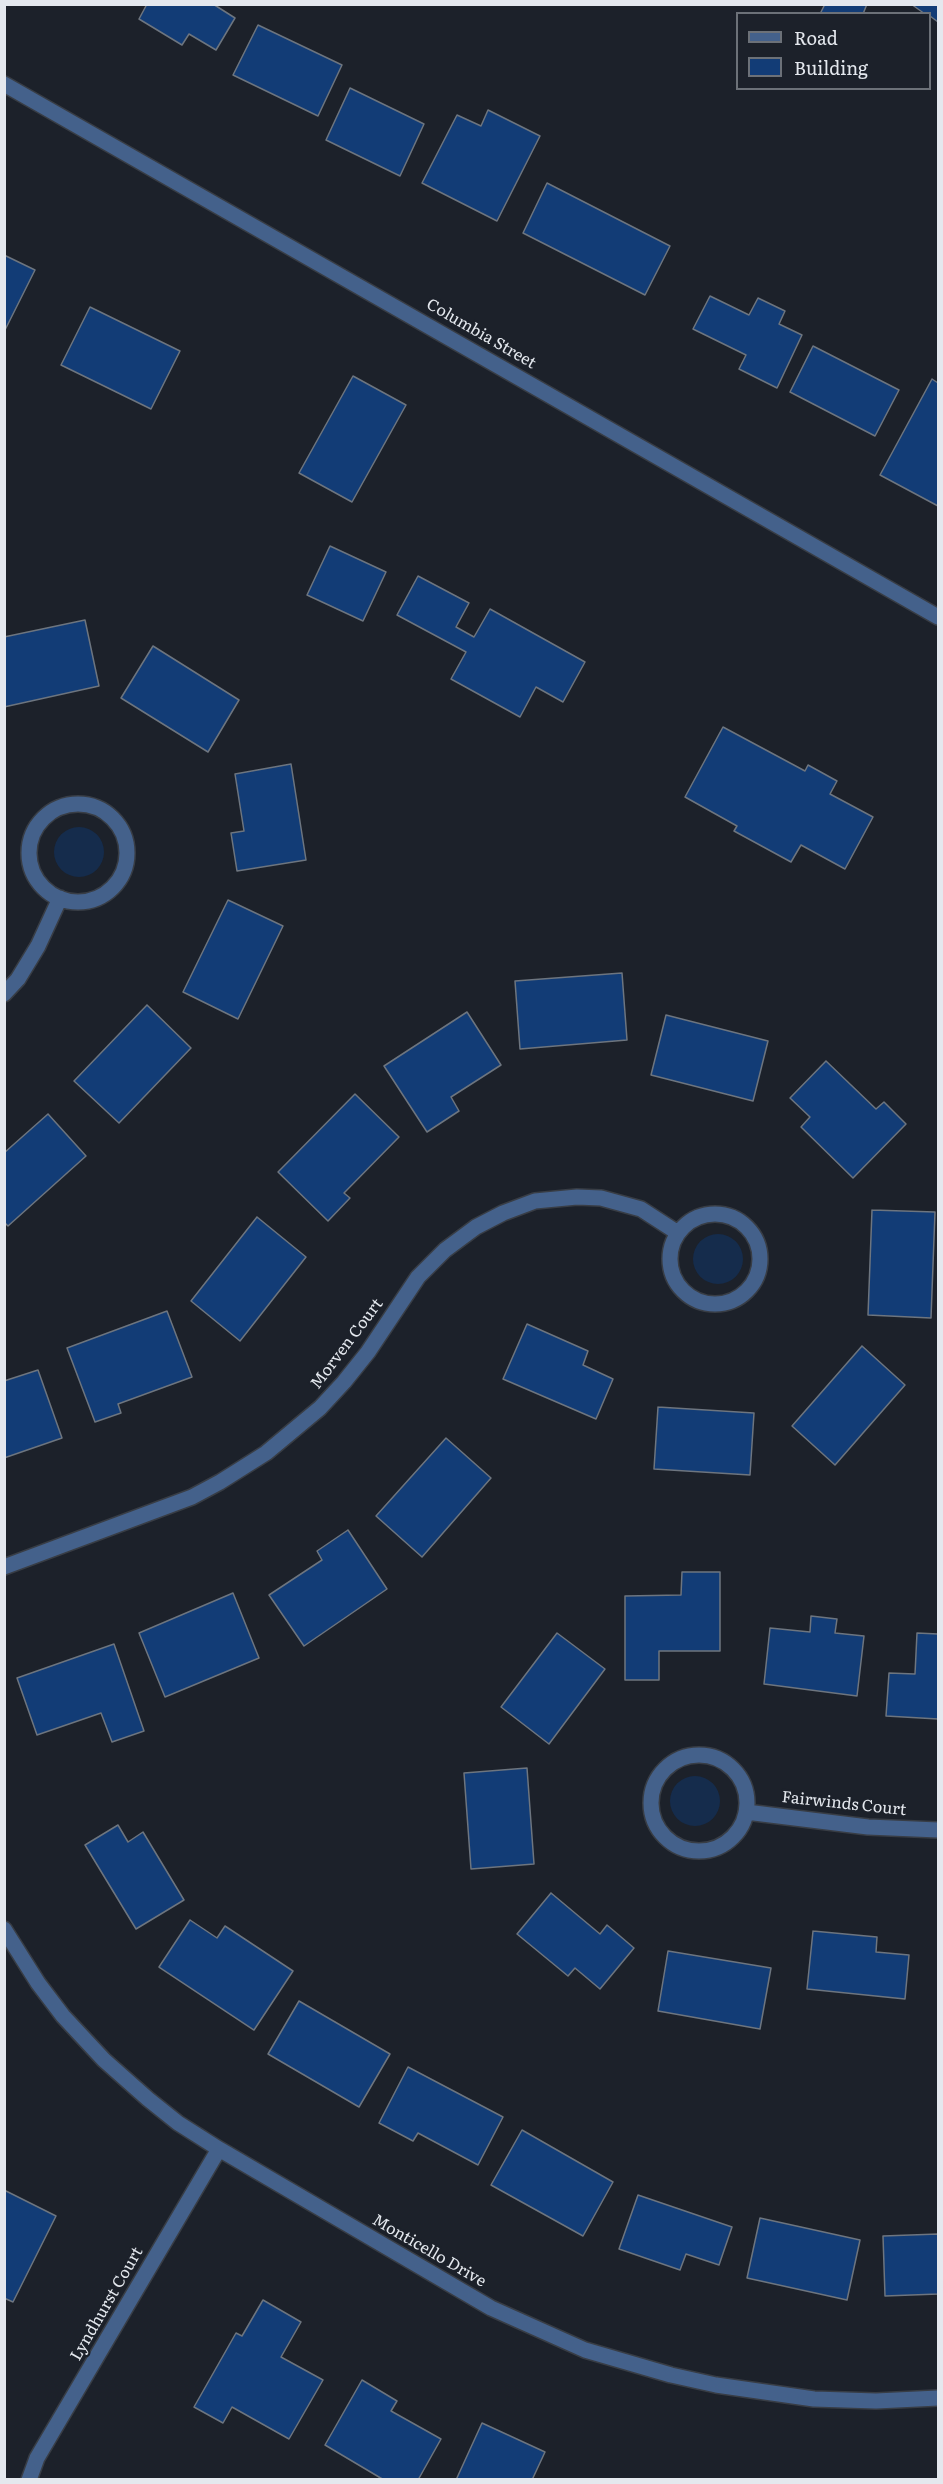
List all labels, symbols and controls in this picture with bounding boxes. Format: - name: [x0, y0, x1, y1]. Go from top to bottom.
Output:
- legend: [736, 12, 931, 90]
- text: Road: [794, 24, 838, 51]
- text: Building: [794, 54, 868, 81]
- street label: Columbia Street: [423, 295, 539, 373]
- street label: Morven Court: [307, 1295, 387, 1393]
- street label: Fairwinds Court: [781, 1788, 907, 1820]
- street label: Monticello Drive: [369, 2211, 489, 2291]
- street label: Lyndhurst Court: [67, 2244, 147, 2364]

